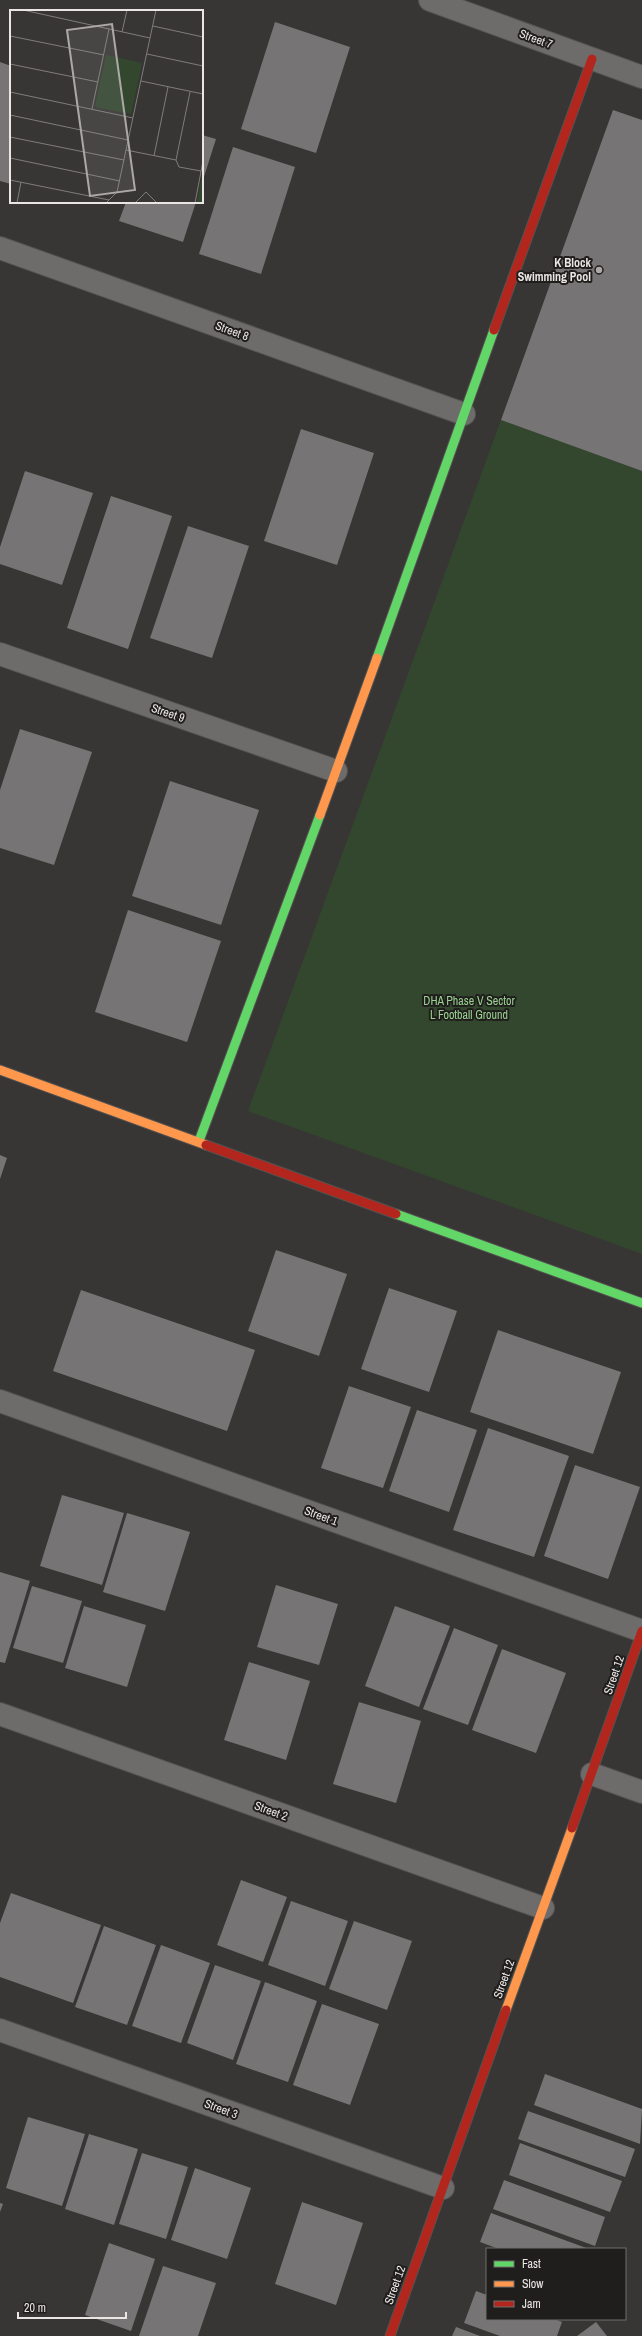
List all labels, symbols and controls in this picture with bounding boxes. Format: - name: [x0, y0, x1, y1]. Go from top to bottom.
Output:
- inset map: [10, 10, 203, 203]
- street label: Street 7: [517, 26, 555, 53]
- place label: K Block Swimming Pool: [518, 255, 592, 285]
- marker: K Block Swimming Pool: [594, 265, 604, 275]
- street label: Street 8: [213, 318, 251, 344]
- street label: Street 9: [149, 700, 187, 726]
- park label: DHA Phase V Sector L Football Ground: [423, 993, 515, 1023]
- street label: Street 1: [302, 1503, 340, 1530]
- street label: Street 12: [600, 1654, 628, 1696]
- street label: Street 2: [252, 1798, 290, 1824]
- street label: Street 12: [490, 1957, 518, 2001]
- street label: Street 3: [202, 2096, 240, 2122]
- legend: [486, 2248, 626, 2320]
- text: Fast: [522, 2256, 541, 2272]
- street label: Street 12: [381, 2263, 409, 2307]
- text: Slow: [522, 2276, 544, 2292]
- scale bar: [18, 2294, 126, 2320]
- text: Jam: [522, 2296, 541, 2312]
- text: 20 m: [24, 2300, 46, 2316]

